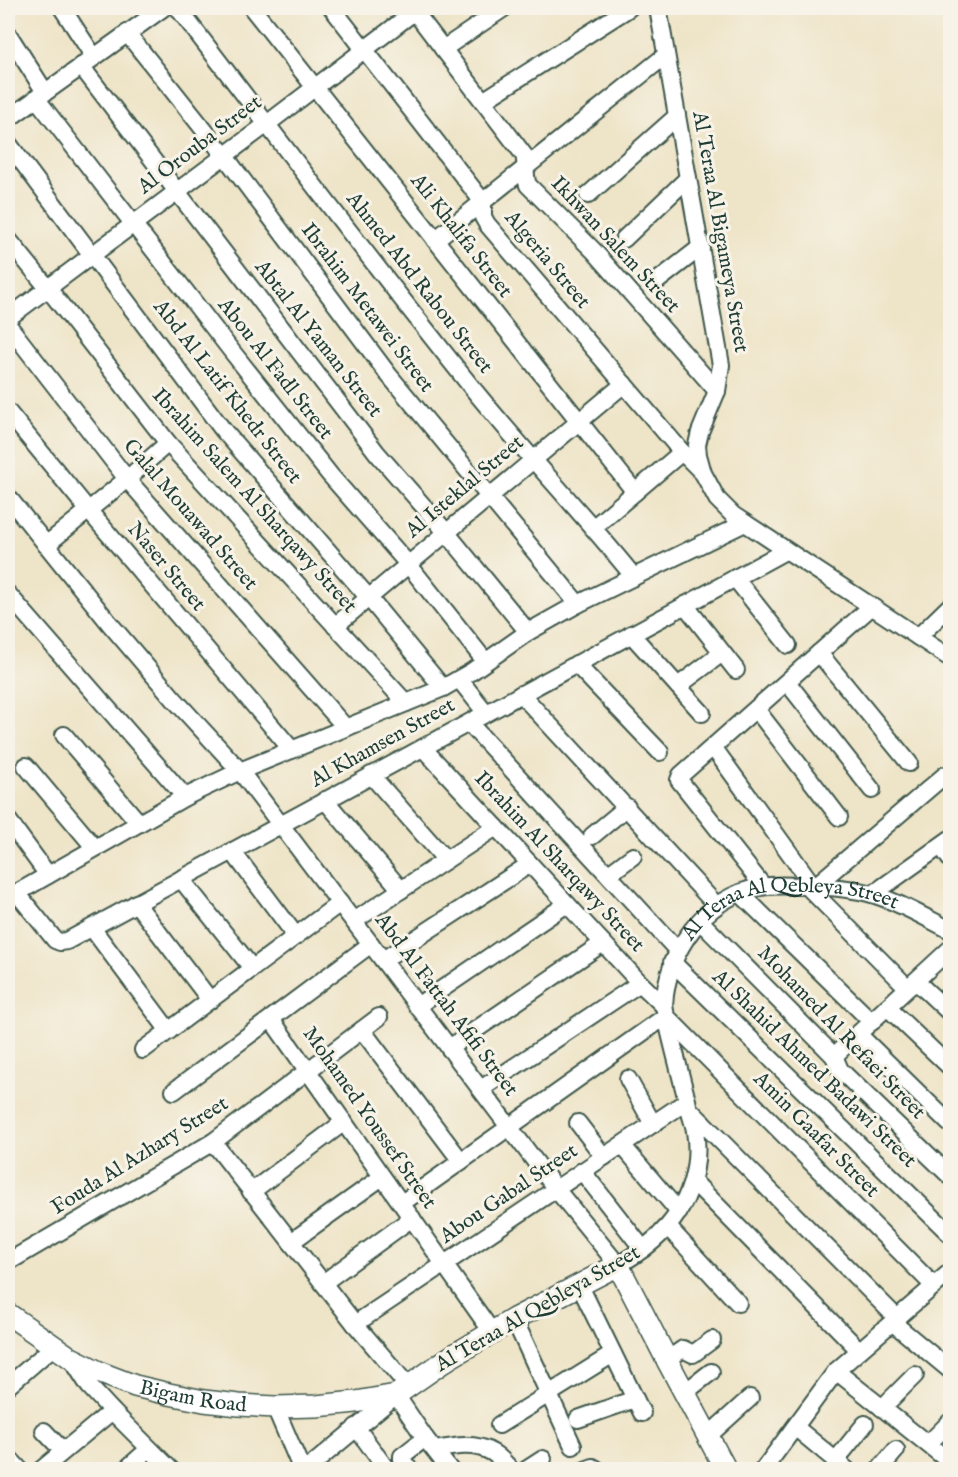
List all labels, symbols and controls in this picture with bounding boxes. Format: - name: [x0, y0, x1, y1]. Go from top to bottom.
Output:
- street label: Al Orouba Street: [132, 89, 268, 201]
- street label: Al Teraa Al Bigameya Street: [685, 108, 755, 355]
- street label: Ali Khalifa Street: [403, 168, 518, 304]
- street label: Ikhwan Salem Street: [544, 171, 686, 319]
- street label: Ahmed Abd Rabou Street: [339, 186, 498, 379]
- street label: Algeria Street: [497, 205, 596, 315]
- street label: Ibrahim Metawei Street: [294, 218, 440, 398]
- street label: Abtal Al Yaman Street: [247, 254, 388, 423]
- street label: Abou Al Fadl Street: [211, 292, 339, 445]
- street label: Abd Al Latif Khedr Street: [146, 294, 307, 490]
- street label: Ibrahim Salem Al Sharqawy Street: [146, 383, 362, 619]
- street label: Al Isteklal Street: [399, 430, 530, 545]
- street label: Galal Mouawad Street: [117, 434, 263, 596]
- street label: Naser Street: [121, 517, 211, 617]
- street label: Al Khamsen Street: [305, 692, 460, 794]
- street label: Ibrahim Al Sharqawy Street: [468, 766, 650, 958]
- street label: Al Teraa Al Qebleya Street: [675, 872, 903, 947]
- street label: Abd Al Fattah Afifi Street: [368, 907, 524, 1102]
- street label: Mohamed Al Refaei Street: [751, 940, 931, 1126]
- street label: Al Shahid Ahmed Badawi Street: [705, 963, 922, 1174]
- street label: Mohamed Youssef Street: [296, 1022, 442, 1214]
- street label: Amin Gaafar Street: [746, 1065, 885, 1204]
- street label: Fouda Al Azhary Street: [47, 1091, 233, 1221]
- street label: Abou Gabal Street: [434, 1138, 583, 1251]
- street label: Al Teraa Al Qebleya Street: [430, 1239, 645, 1379]
- street label: Bigam Road: [137, 1374, 248, 1419]

